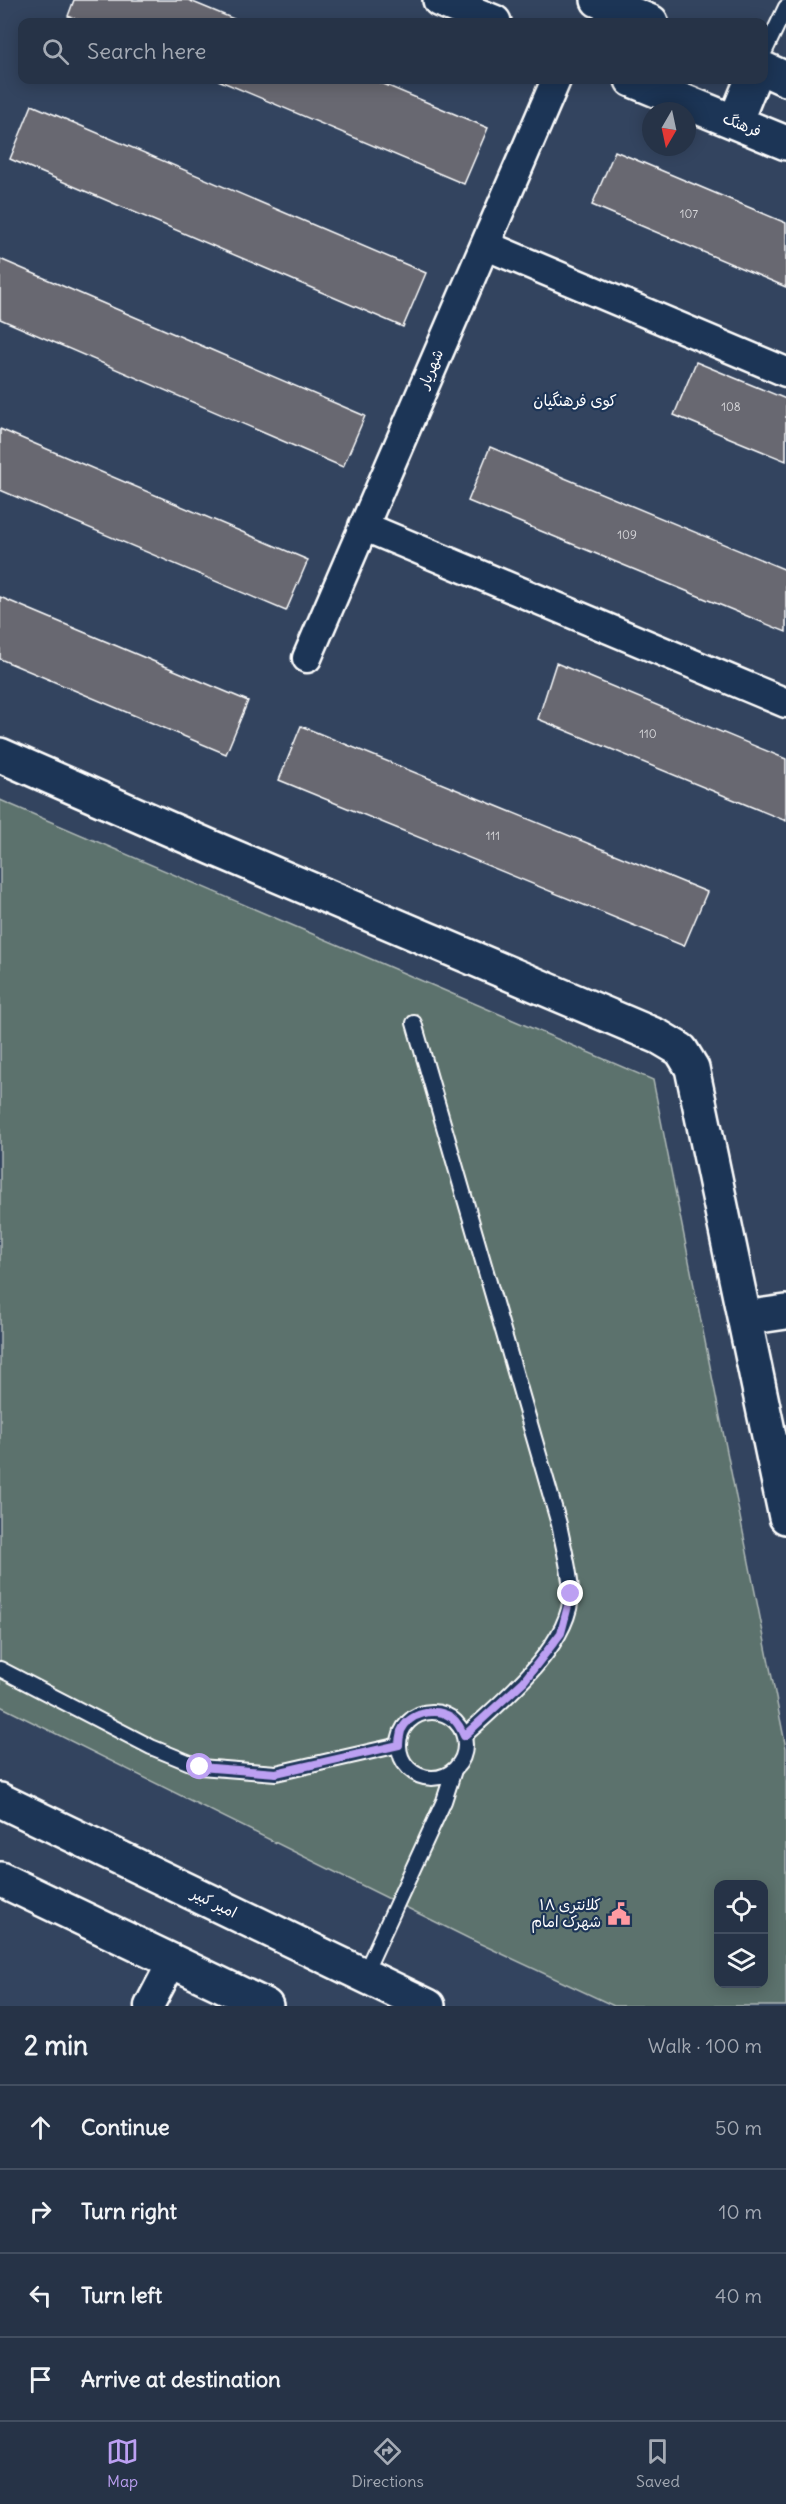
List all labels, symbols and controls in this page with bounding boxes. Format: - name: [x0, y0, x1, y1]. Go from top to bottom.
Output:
- search box: [18, 18, 768, 84]
- icon: search: [39, 35, 72, 68]
- text: Search here: [87, 37, 206, 65]
- north arrow: [642, 102, 696, 156]
- street label: فرهنگ: [720, 108, 764, 141]
- house number: 107: [680, 206, 698, 221]
- street label: شهریار: [413, 346, 447, 392]
- district label: کوی فرهنگیان: [533, 390, 617, 411]
- house number: 108: [721, 399, 741, 414]
- house number: 109: [617, 527, 637, 542]
- house number: 110: [639, 726, 657, 741]
- house number: 111: [486, 828, 500, 843]
- route end: [557, 1580, 583, 1606]
- route start: [186, 1753, 212, 1779]
- map controls: [714, 1880, 768, 1988]
- button: locate: [714, 1880, 768, 1934]
- street label: امیر کبیر: [186, 1883, 240, 1922]
- place label: کلانتری ١٨ شهرک امام: [531, 1895, 601, 1933]
- public building icon: کلانتری ١٨ شهرک امام: [606, 1901, 632, 1927]
- button: layers: [714, 1934, 768, 1988]
- text: 2 min: [24, 2029, 88, 2062]
- text: Walk · 100 m: [648, 2033, 762, 2058]
- icon: ahead: [24, 2111, 57, 2144]
- text: Continue: [81, 2113, 170, 2141]
- text: 50 m: [715, 2115, 762, 2140]
- icon: right: [24, 2195, 57, 2228]
- text: Turn right: [81, 2197, 177, 2225]
- text: 10 m: [719, 2199, 762, 2224]
- icon: left: [24, 2279, 57, 2312]
- text: Turn left: [81, 2281, 162, 2309]
- text: 40 m: [715, 2283, 762, 2308]
- icon: arrive: [24, 2363, 57, 2396]
- text: Arrive at destination: [81, 2365, 281, 2393]
- tab: Map: [106, 2435, 139, 2491]
- tab: Directions: [351, 2435, 424, 2491]
- tab: Saved: [636, 2435, 680, 2491]

